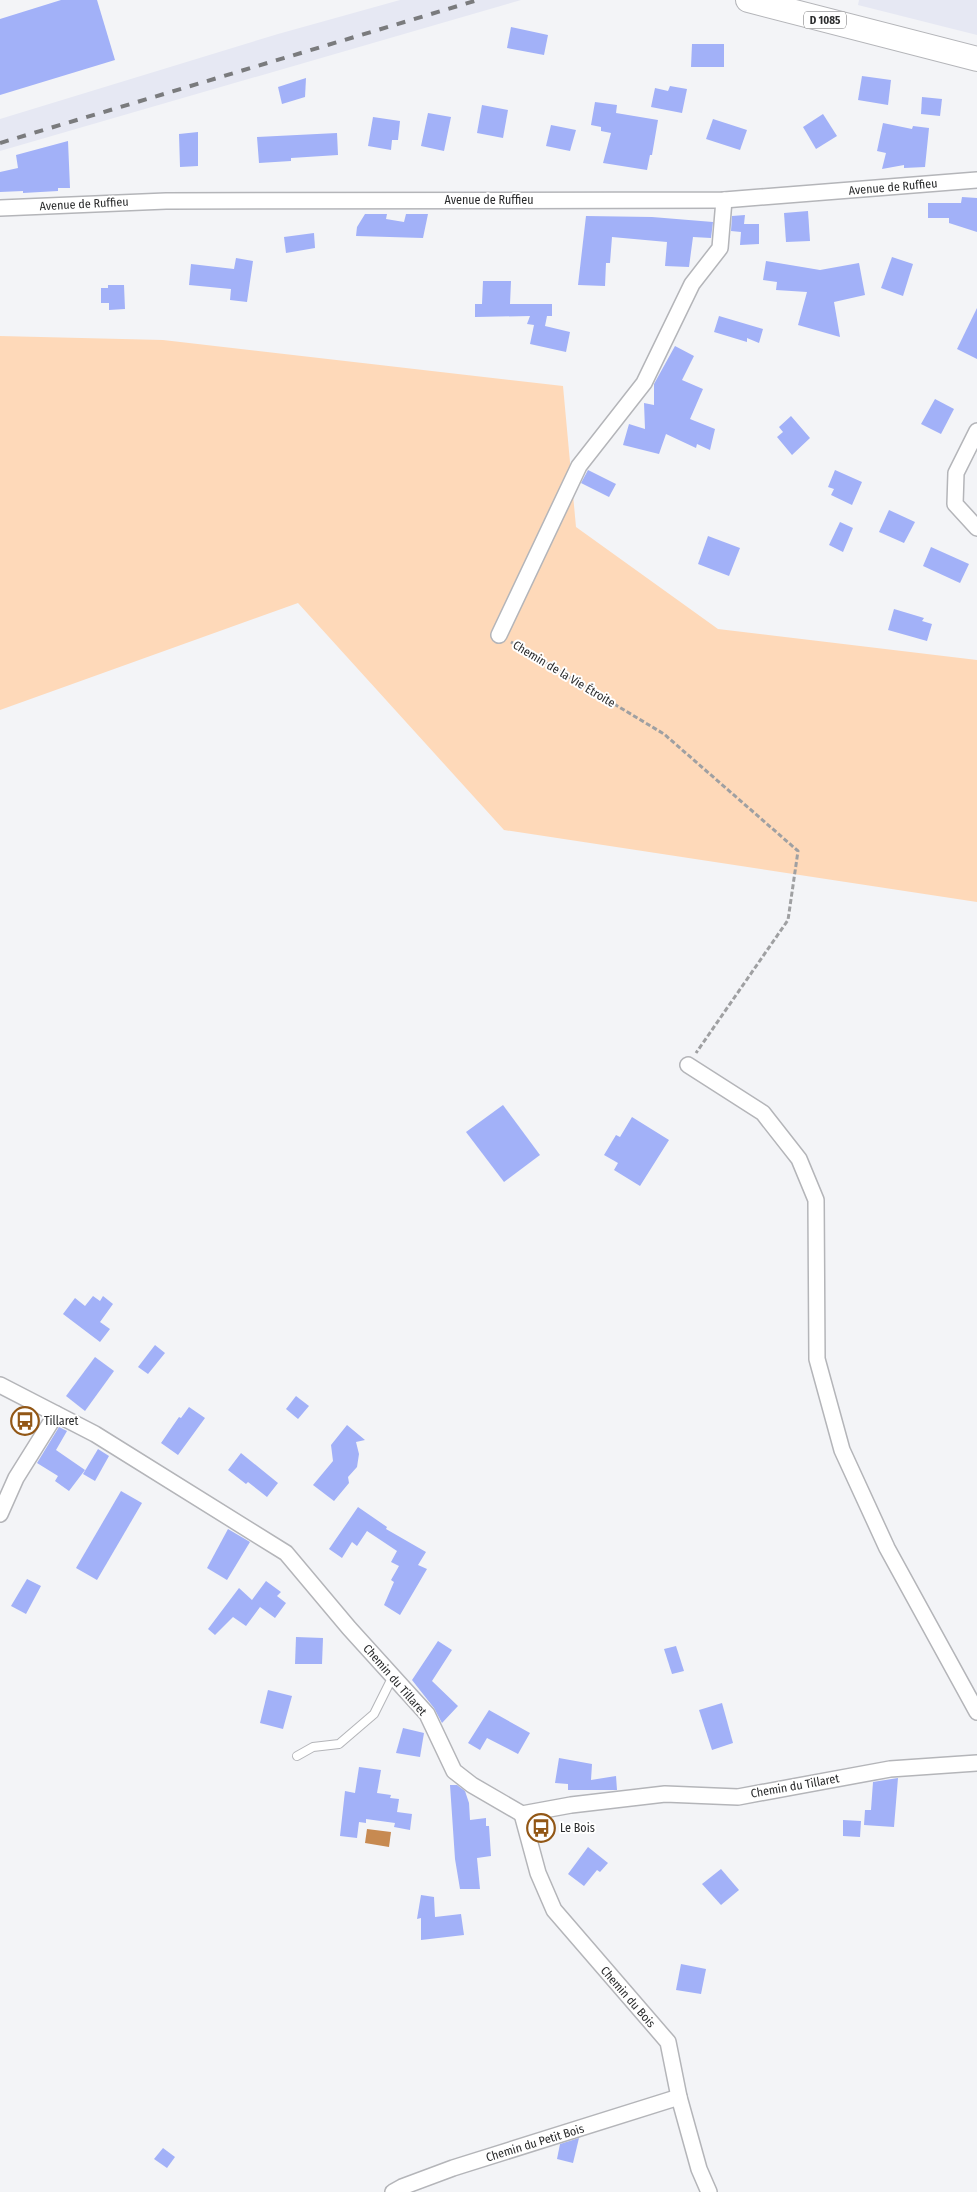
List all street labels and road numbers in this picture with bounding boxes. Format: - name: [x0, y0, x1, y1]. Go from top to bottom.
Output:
- road number: D 1085: [804, 12, 846, 28]
- street label: Avenue de Ruffieu: [848, 176, 938, 198]
- street label: Avenue de Ruffieu: [444, 193, 534, 207]
- street label: Avenue de Ruffieu: [39, 195, 129, 213]
- street label: Chemin de la Vie Étroite: [510, 637, 618, 710]
- street label: Chemin du Tillaret: [360, 1642, 430, 1718]
- street label: Chemin du Tillaret: [750, 1771, 840, 1801]
- street label: Chemin du Bois: [598, 1964, 658, 2030]
- street label: Chemin du Petit Bois: [484, 2121, 586, 2165]

